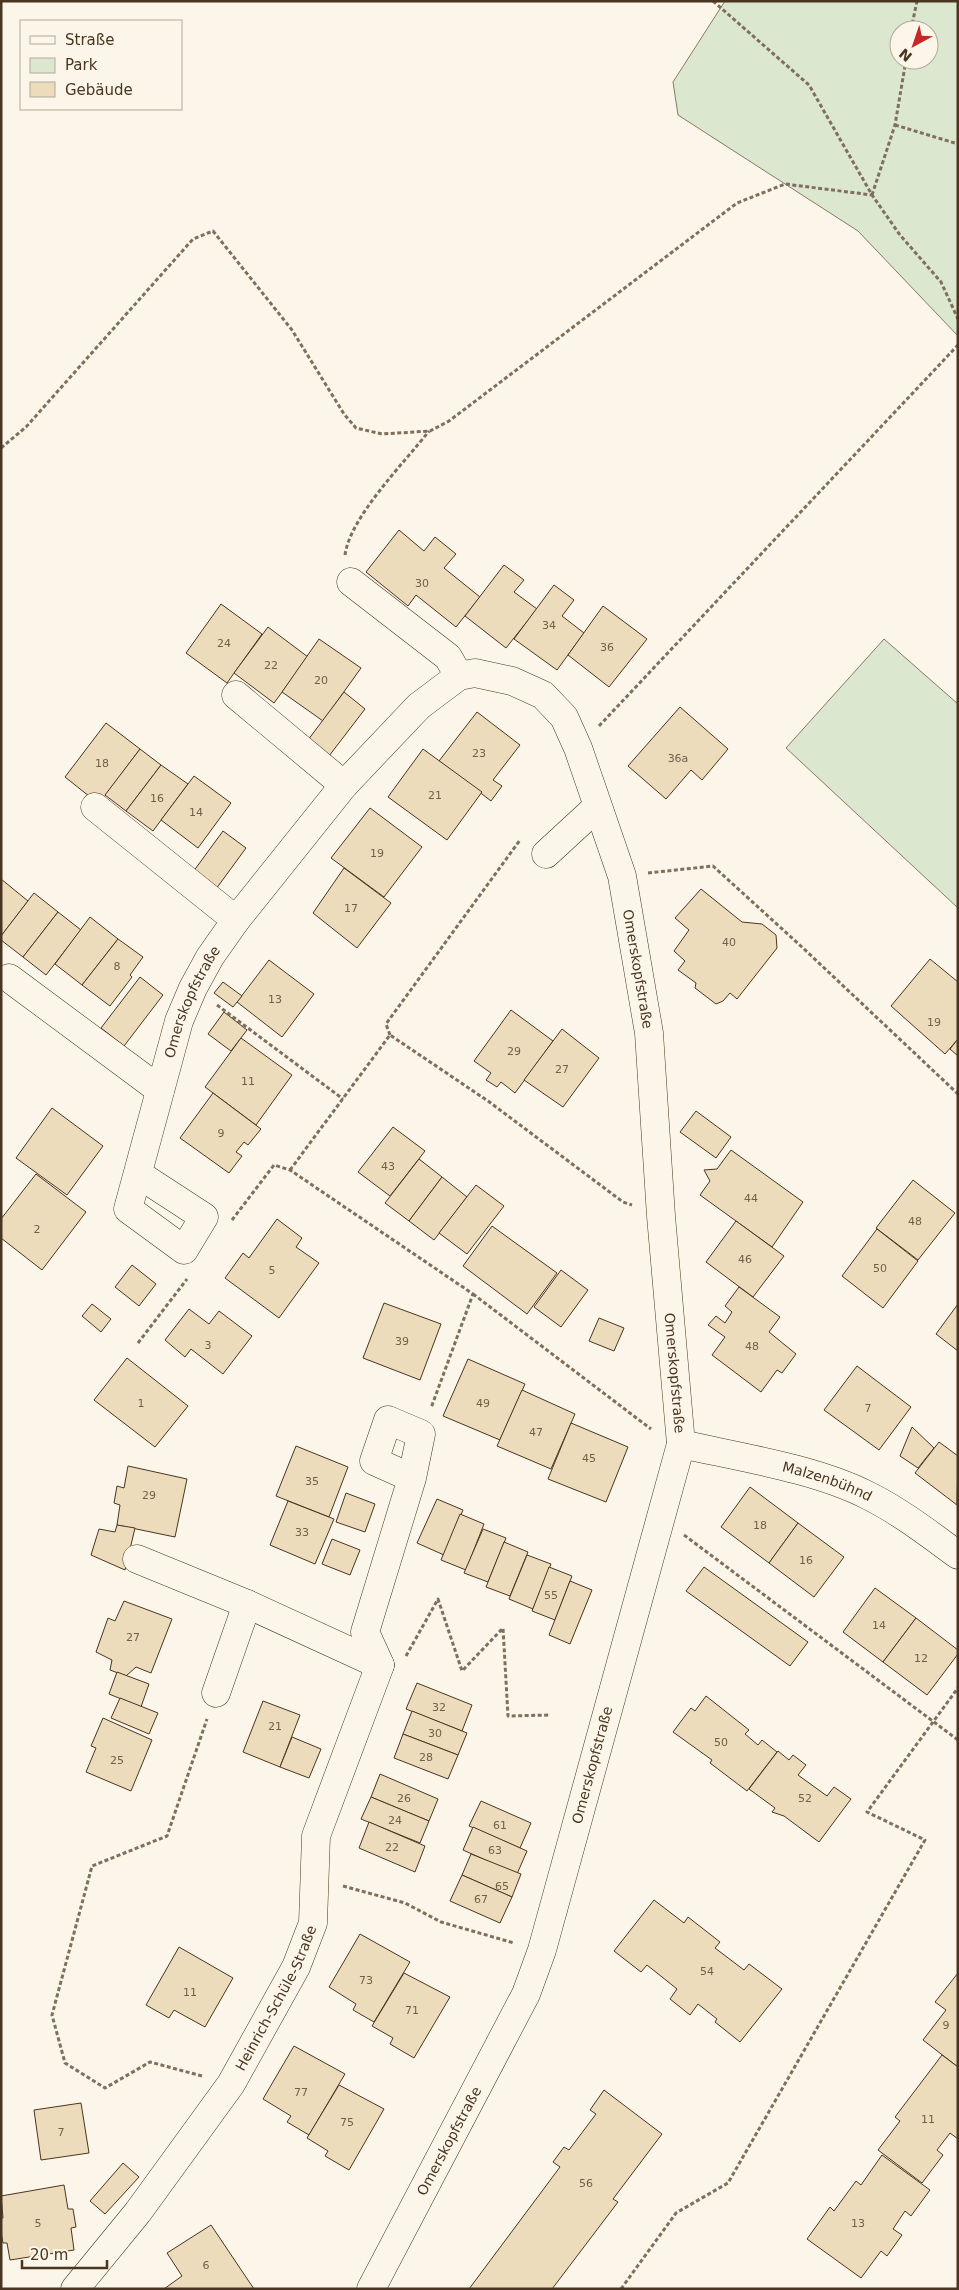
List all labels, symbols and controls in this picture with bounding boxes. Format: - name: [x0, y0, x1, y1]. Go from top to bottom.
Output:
- legend: [20, 20, 182, 110]
- north arrow: [889, 20, 939, 70]
- text: Straße: [65, 31, 114, 49]
- text: N: [896, 45, 915, 65]
- text: Park: [65, 56, 98, 74]
- text: Gebäude: [65, 81, 133, 99]
- house number: 30: [415, 577, 429, 590]
- house number: 34: [542, 619, 556, 632]
- house number: 24: [217, 637, 231, 650]
- house number: 36: [600, 641, 614, 654]
- house number: 22: [264, 659, 278, 672]
- house number: 20: [314, 674, 328, 687]
- house number: 23: [472, 747, 486, 760]
- house number: 36a: [668, 752, 688, 765]
- house number: 18: [95, 757, 109, 770]
- house number: 21: [428, 789, 442, 802]
- house number: 16: [150, 792, 164, 805]
- house number: 14: [189, 806, 203, 819]
- house number: 19: [370, 847, 384, 860]
- house number: 17: [344, 902, 358, 915]
- street label: Omerskopfstraße: [620, 908, 656, 1030]
- house number: 40: [722, 936, 736, 949]
- street label: Omerskopfstraße: [161, 943, 223, 1060]
- house number: 8: [114, 960, 121, 973]
- house number: 13: [268, 993, 282, 1006]
- house number: 19: [927, 1016, 941, 1029]
- house number: 29: [507, 1045, 521, 1058]
- house number: 27: [555, 1063, 569, 1076]
- house number: 11: [241, 1075, 255, 1088]
- house number: 9: [218, 1127, 225, 1140]
- house number: 43: [381, 1160, 395, 1173]
- house number: 44: [744, 1192, 758, 1205]
- house number: 48: [908, 1215, 922, 1228]
- house number: 2: [34, 1223, 41, 1236]
- house number: 46: [738, 1253, 752, 1266]
- house number: 50: [873, 1262, 887, 1275]
- house number: 5: [269, 1264, 276, 1277]
- street label: Omerskopfstraße: [662, 1312, 688, 1434]
- house number: 39: [395, 1335, 409, 1348]
- house number: 3: [205, 1339, 212, 1352]
- house number: 48: [745, 1340, 759, 1353]
- house number: 1: [138, 1397, 145, 1410]
- house number: 49: [476, 1397, 490, 1410]
- house number: 7: [865, 1402, 872, 1415]
- house number: 47: [529, 1426, 543, 1439]
- house number: 45: [582, 1452, 596, 1465]
- street label: Malzenbühnd: [781, 1458, 875, 1504]
- house number: 35: [305, 1475, 319, 1488]
- house number: 29: [142, 1489, 156, 1502]
- house number: 18: [753, 1519, 767, 1532]
- house number: 33: [295, 1526, 309, 1539]
- house number: 16: [799, 1554, 813, 1567]
- house number: 55: [544, 1589, 558, 1602]
- house number: 14: [872, 1619, 886, 1632]
- house number: 27: [126, 1631, 140, 1644]
- house number: 12: [914, 1652, 928, 1665]
- house number: 32: [432, 1701, 446, 1714]
- street label: Omerskopfstraße: [569, 1705, 615, 1825]
- house number: 21: [268, 1720, 282, 1733]
- house number: 30: [428, 1727, 442, 1740]
- house number: 50: [714, 1736, 728, 1749]
- house number: 28: [419, 1751, 433, 1764]
- house number: 25: [110, 1754, 124, 1767]
- house number: 26: [397, 1792, 411, 1805]
- house number: 52: [798, 1792, 812, 1805]
- house number: 24: [388, 1814, 402, 1827]
- house number: 61: [493, 1819, 507, 1832]
- house number: 22: [385, 1841, 399, 1854]
- house number: 63: [488, 1844, 502, 1857]
- house number: 65: [495, 1880, 509, 1893]
- house number: 67: [474, 1893, 488, 1906]
- street label: Heinrich-Schüle-Straße: [232, 1923, 319, 2073]
- house number: 54: [700, 1965, 714, 1978]
- house number: 73: [359, 1974, 373, 1987]
- house number: 11: [183, 1986, 197, 1999]
- house number: 71: [405, 2004, 419, 2017]
- house number: 9: [943, 2019, 950, 2032]
- street label: Omerskopfstraße: [414, 2084, 484, 2198]
- house number: 77: [294, 2086, 308, 2099]
- house number: 11: [921, 2113, 935, 2126]
- house number: 75: [340, 2116, 354, 2129]
- house number: 7: [58, 2126, 65, 2139]
- house number: 56: [579, 2177, 593, 2190]
- house number: 5: [35, 2217, 42, 2230]
- house number: 13: [851, 2217, 865, 2230]
- scale bar: [22, 2238, 108, 2270]
- text: 20 m: [30, 2246, 68, 2264]
- house number: 6: [203, 2259, 210, 2272]

